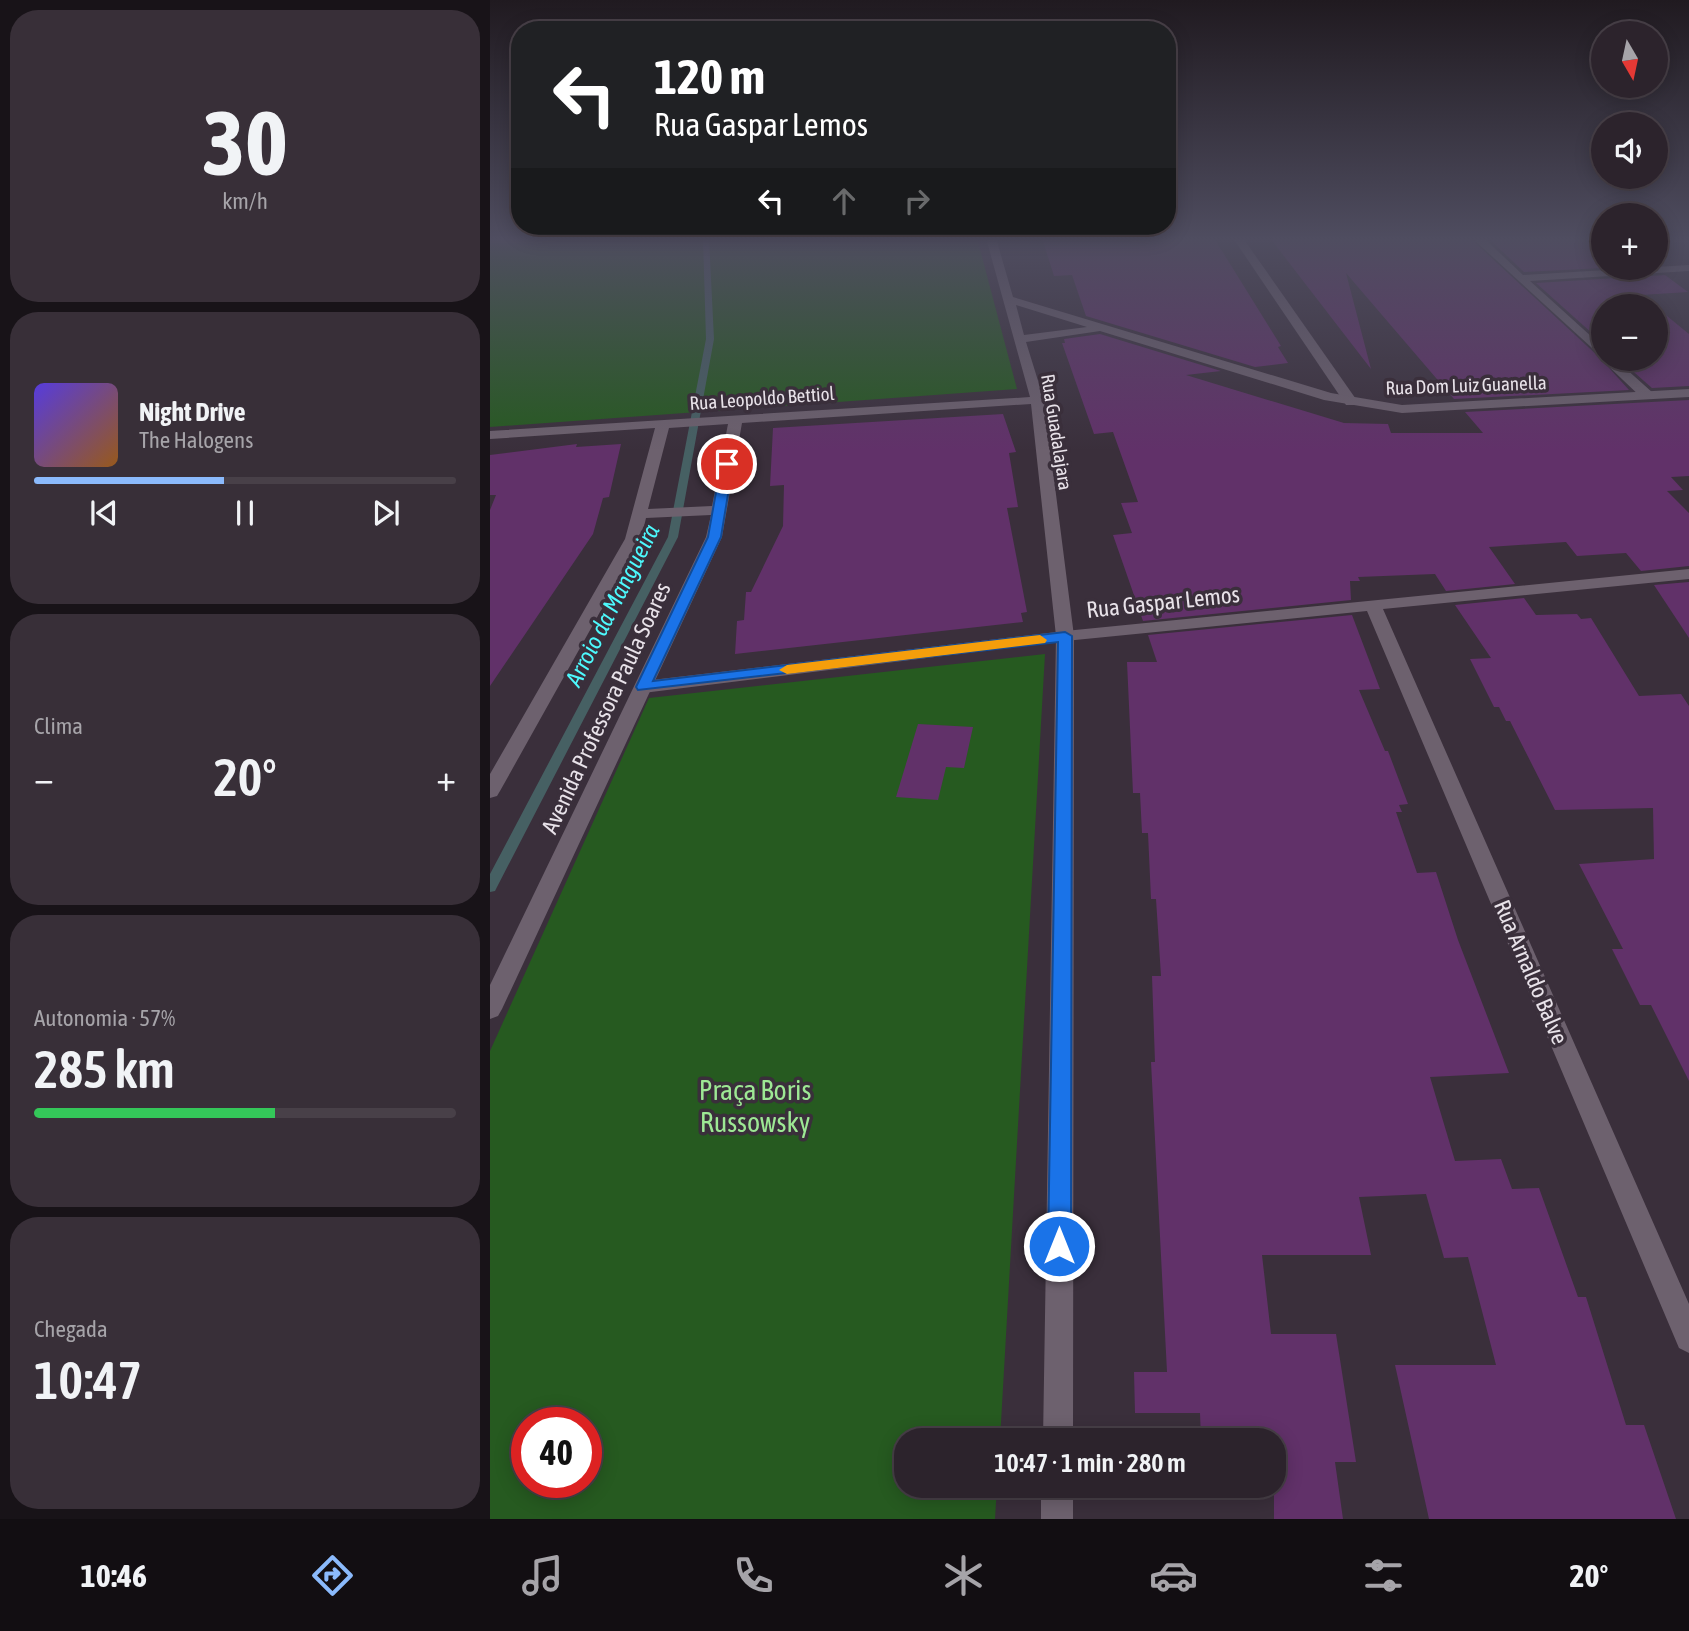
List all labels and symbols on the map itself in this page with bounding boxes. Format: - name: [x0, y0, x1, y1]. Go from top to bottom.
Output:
- north arrow: [1591, 21, 1668, 98]
- street label: Rua Dom Luiz Guanella: [1385, 371, 1547, 399]
- street label: Rua Guadalajara: [1037, 372, 1077, 492]
- street label: Rua Leopoldo Bettiol: [689, 382, 835, 414]
- pin: [697, 434, 757, 494]
- water label: Arroio da Mangueira: [559, 520, 664, 691]
- street label: Avenida Professora Paula Soares: [536, 578, 676, 838]
- street label: Rua Gaspar Lemos: [1085, 581, 1241, 623]
- street label: Rua Arnaldo Balve: [1489, 896, 1573, 1048]
- park label: Praça Boris Russowsky: [699, 1074, 811, 1138]
- position arrow: [1022, 1209, 1096, 1283]
- speed limit sign: 40: [511, 1407, 602, 1498]

